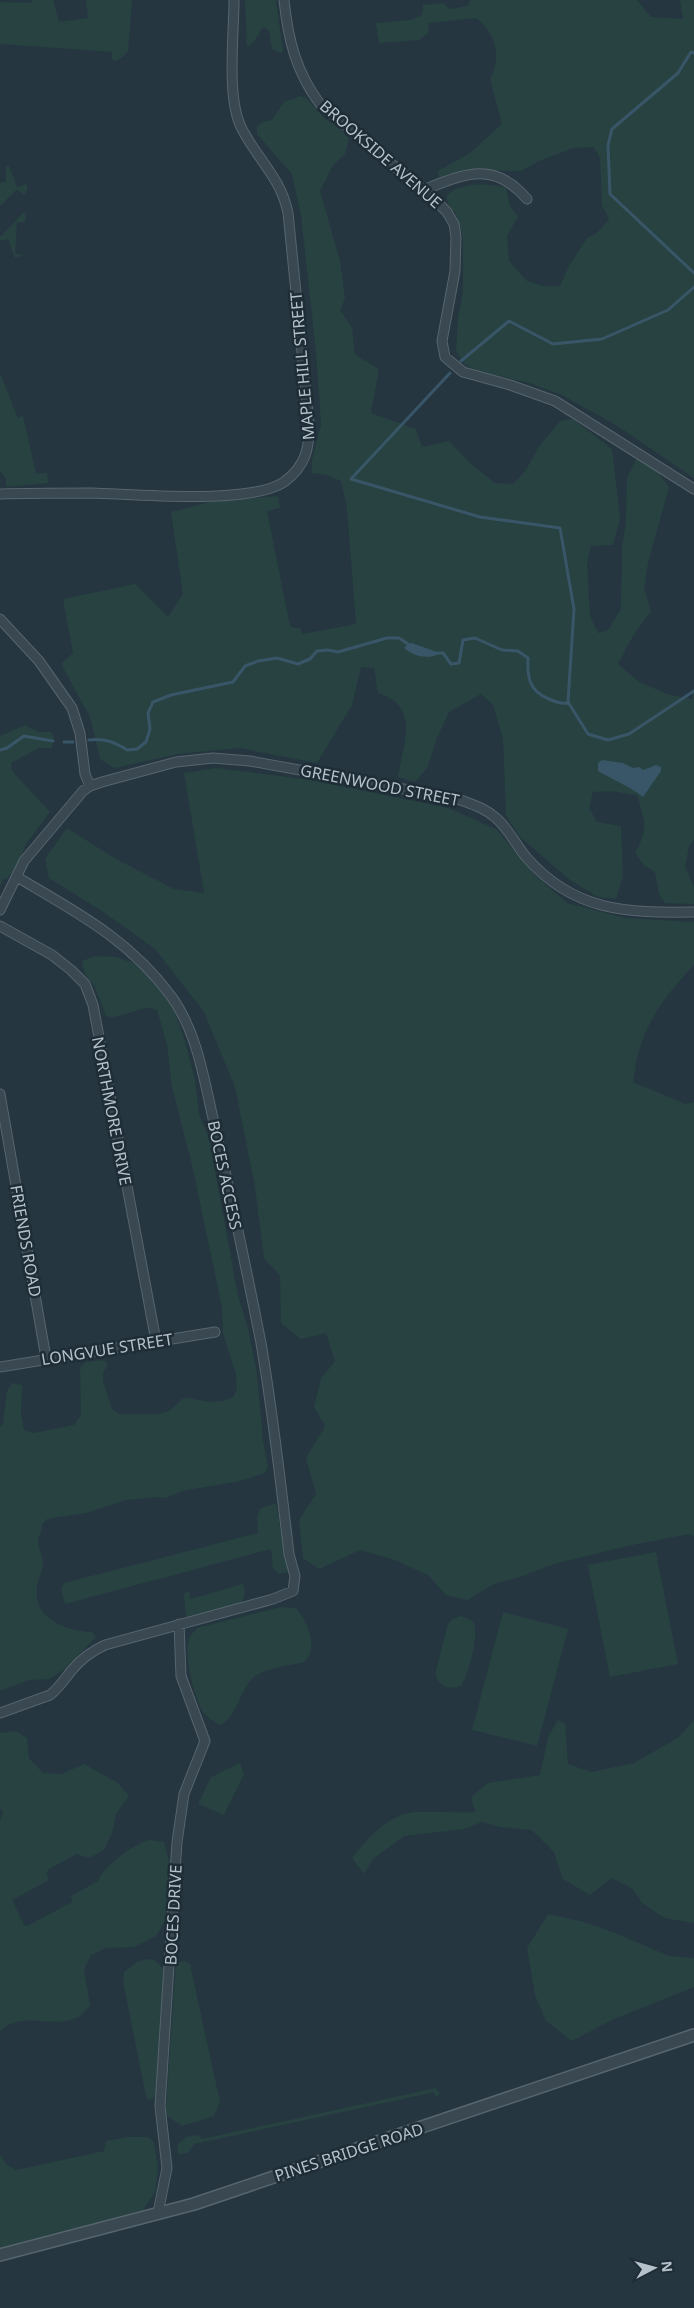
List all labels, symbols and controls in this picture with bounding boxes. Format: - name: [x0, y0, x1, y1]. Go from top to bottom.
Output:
- street label: BROOKSIDE AVENUE: [315, 95, 447, 213]
- street label: MAPLE HILL STREET: [285, 291, 319, 441]
- street label: GREENWOOD STREET: [299, 759, 461, 811]
- street label: NORTHMORE DRIVE: [87, 1035, 137, 1187]
- street label: BOCES ACCESS: [203, 1118, 247, 1232]
- street label: FRIENDS ROAD: [5, 1183, 47, 1299]
- street label: LONGVUE STREET: [40, 1328, 175, 1370]
- street label: BOCES DRIVE: [159, 1864, 187, 1966]
- street label: PINES BRIDGE ROAD: [272, 2118, 426, 2186]
- north arrow: [629, 2243, 679, 2293]
- text: N: [657, 2260, 677, 2273]

